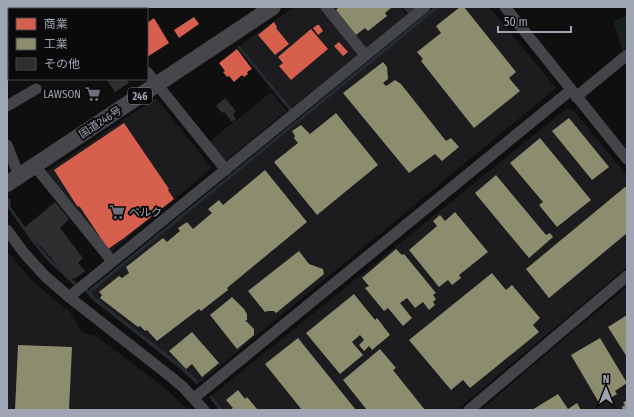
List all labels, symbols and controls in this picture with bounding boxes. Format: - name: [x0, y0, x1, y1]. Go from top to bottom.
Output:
- legend: [8, 8, 148, 80]
- scale bar: [498, 8, 571, 34]
- text: 50 m: [504, 15, 528, 29]
- text: 商業: [44, 17, 68, 31]
- text: 工業: [44, 37, 68, 51]
- text: その他: [44, 57, 80, 71]
- supermarket icon: LAWSON: [84, 85, 102, 103]
- place label: LAWSON: [43, 88, 81, 101]
- road number: 246: [128, 88, 152, 104]
- street label: 国道246号: [76, 104, 124, 141]
- supermarket icon: ベルク: [108, 203, 126, 221]
- place label: ベルク: [129, 206, 162, 219]
- north arrow: [586, 369, 626, 409]
- text: N: [603, 373, 609, 386]

